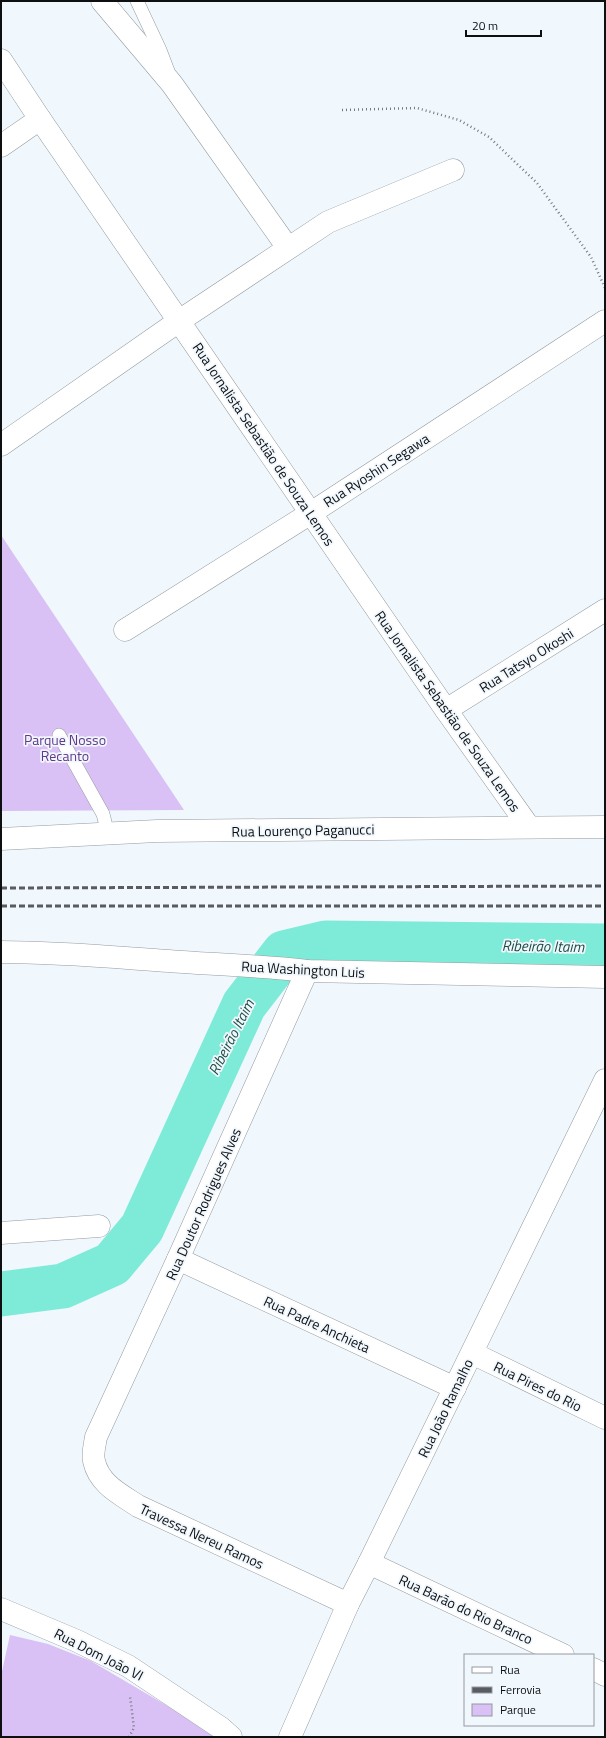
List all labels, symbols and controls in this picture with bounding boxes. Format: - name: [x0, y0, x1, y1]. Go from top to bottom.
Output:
- scale bar: [466, 12, 541, 38]
- text: 20 m: [472, 16, 498, 35]
- street label: Rua Jornalista Sebastião de Souza Lemos: [188, 338, 340, 550]
- street label: Rua Ryoshin Segawa: [319, 428, 433, 512]
- street label: Rua Jornalista Sebastião de Souza Lemos: [370, 606, 526, 816]
- street label: Rua Tatsyo Okoshi: [475, 623, 577, 697]
- park label: Parque Nosso Recanto: [24, 729, 106, 766]
- street label: Rua Lourenço Paganucci: [231, 818, 375, 842]
- water label: Ribeirão Itaim: [502, 934, 585, 958]
- street label: Rua Washington Luis: [241, 955, 365, 983]
- water label: Ribeirão Itaim: [202, 995, 260, 1079]
- street label: Rua Doutor Rodrigues Alves: [160, 1125, 246, 1283]
- street label: Rua Padre Anchieta: [260, 1290, 374, 1358]
- street label: Rua João Ramalho: [412, 1355, 478, 1461]
- street label: Rua Pires do Rio: [490, 1356, 586, 1416]
- street label: Travessa Nereu Ramos: [137, 1498, 267, 1574]
- street label: Rua Barão do Rio Branco: [396, 1569, 536, 1649]
- street label: Rua Dom João VI: [51, 1622, 147, 1686]
- legend: [464, 1654, 594, 1726]
- text: Rua: [500, 1660, 520, 1679]
- text: Ferrovia: [500, 1680, 541, 1699]
- text: Parque: [500, 1700, 536, 1719]

